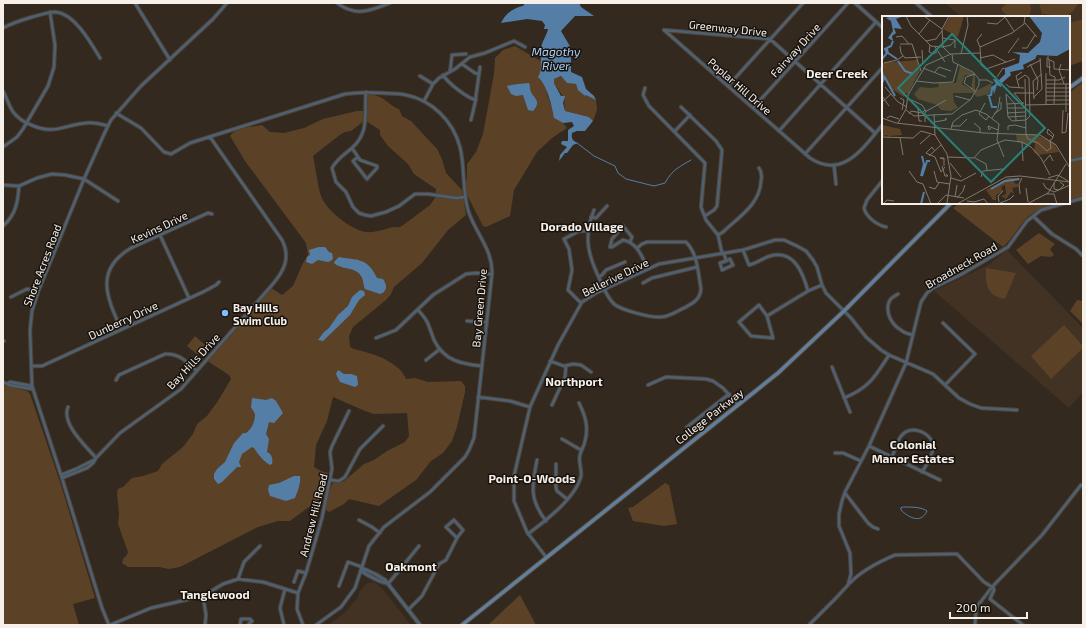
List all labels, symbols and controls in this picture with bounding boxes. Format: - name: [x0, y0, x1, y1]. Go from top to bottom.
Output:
- inset map: [882, 16, 1070, 204]
- street label: Greenway Drive: [688, 17, 768, 39]
- street label: Fairway Drive: [767, 20, 823, 80]
- water label: Magothy River: [532, 44, 581, 72]
- street label: Poplar Hill Drive: [706, 55, 774, 117]
- district label: Deer Creek: [806, 66, 868, 80]
- street label: Kevins Drive: [128, 208, 190, 246]
- district label: Dorado Village: [540, 219, 624, 233]
- street label: Shore Acres Road: [20, 222, 64, 308]
- street label: Broadneck Road: [923, 239, 999, 291]
- street label: Bellerive Drive: [580, 255, 651, 299]
- street label: Bay Green Drive: [469, 268, 489, 348]
- street label: Dunberry Drive: [86, 298, 160, 342]
- place label: Bay Hills Swim Club: [233, 301, 287, 327]
- marker: Bay Hills Swim Club: [220, 308, 230, 318]
- street label: Bay Hills Drive: [164, 330, 222, 392]
- district label: Northport: [545, 374, 603, 388]
- street label: College Parkway: [672, 385, 746, 447]
- district label: Colonial Manor Estates: [872, 437, 954, 465]
- district label: Point-O-Woods: [488, 471, 576, 485]
- street label: Andrew Hill Road: [296, 472, 330, 558]
- district label: Oakmont: [385, 559, 437, 573]
- district label: Tanglewood: [180, 587, 250, 601]
- scale bar: [950, 594, 1027, 620]
- text: 200 m: [956, 600, 990, 614]

